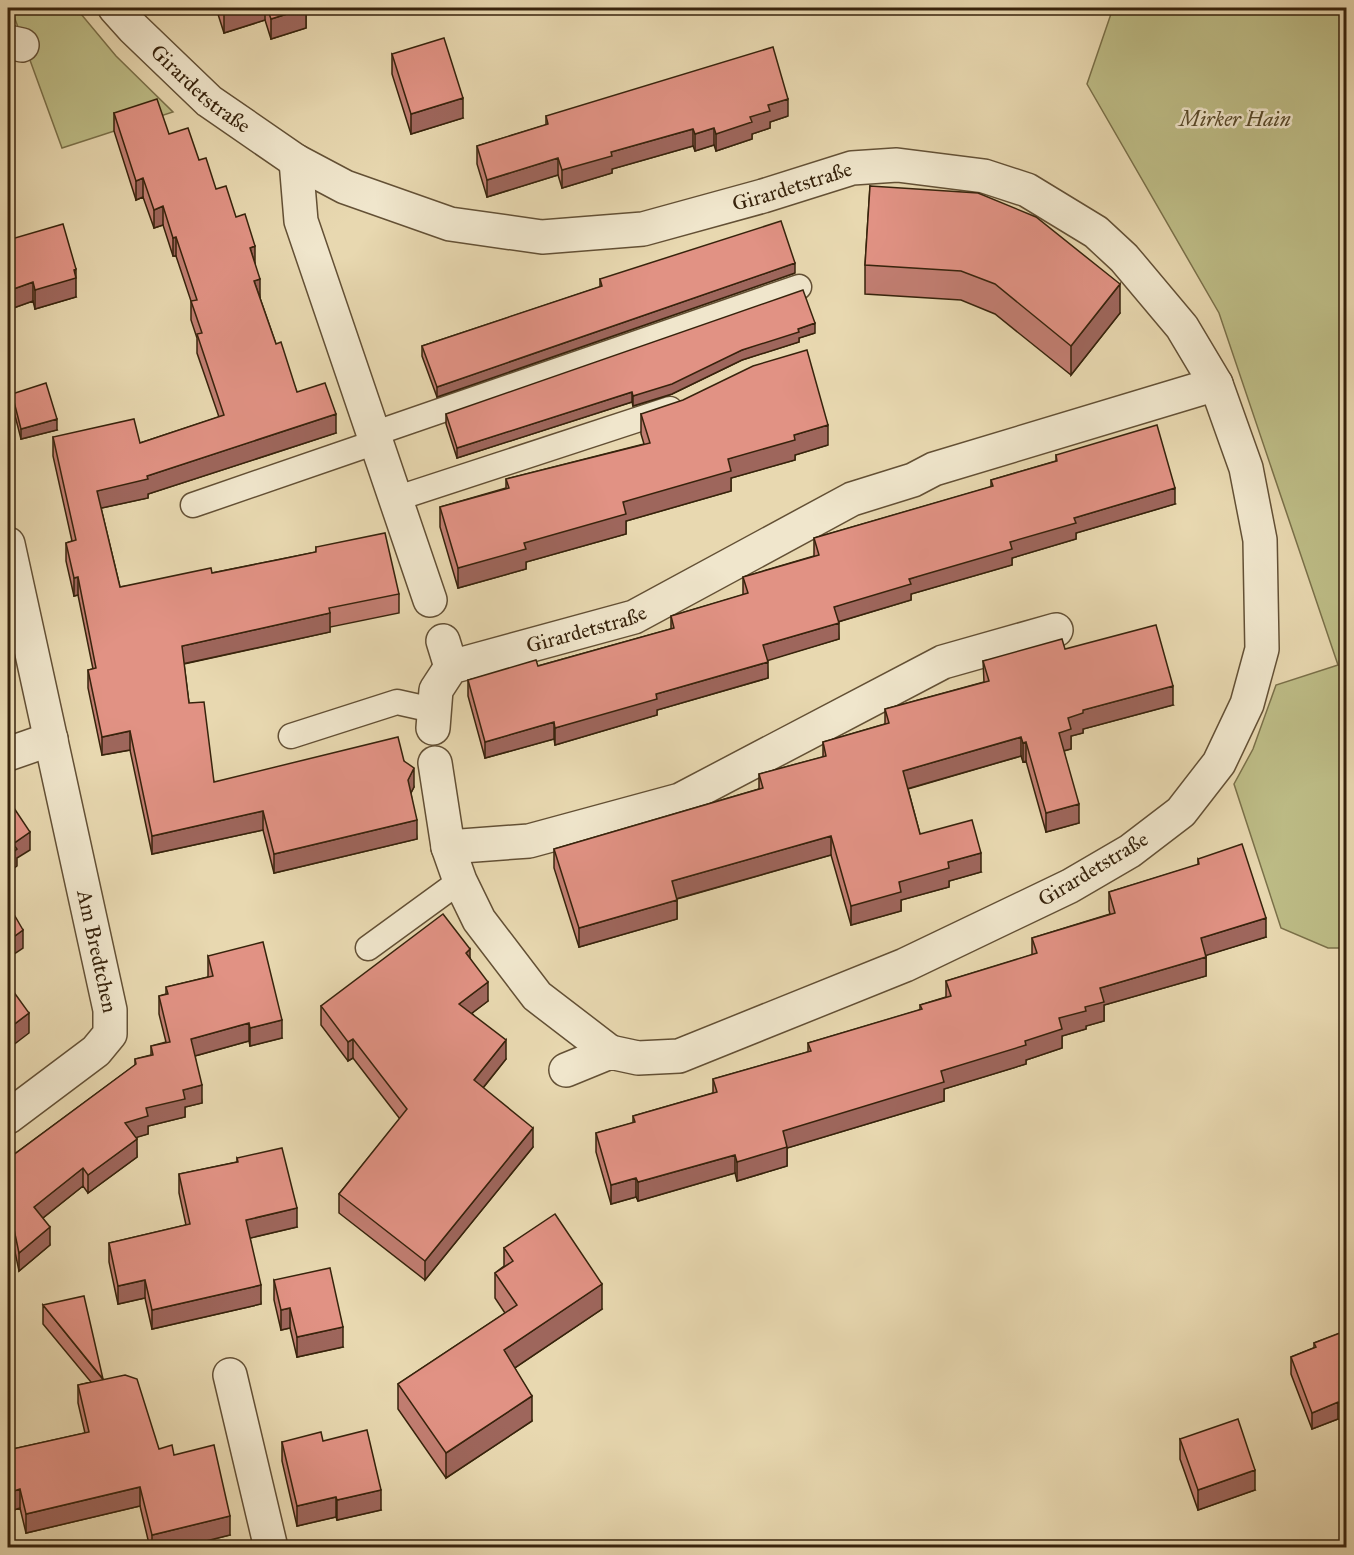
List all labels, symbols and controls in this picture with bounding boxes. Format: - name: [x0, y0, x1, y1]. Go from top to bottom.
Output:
- street label: Girardetstraße: [145, 39, 256, 139]
- park label: Mirker Hain: [1177, 106, 1291, 132]
- street label: Girardetstraße: [729, 156, 855, 217]
- street label: Girardetstraße: [523, 599, 652, 659]
- street label: Girardetstraße: [1033, 826, 1153, 912]
- street label: Am Bredtchen: [71, 886, 123, 1015]

